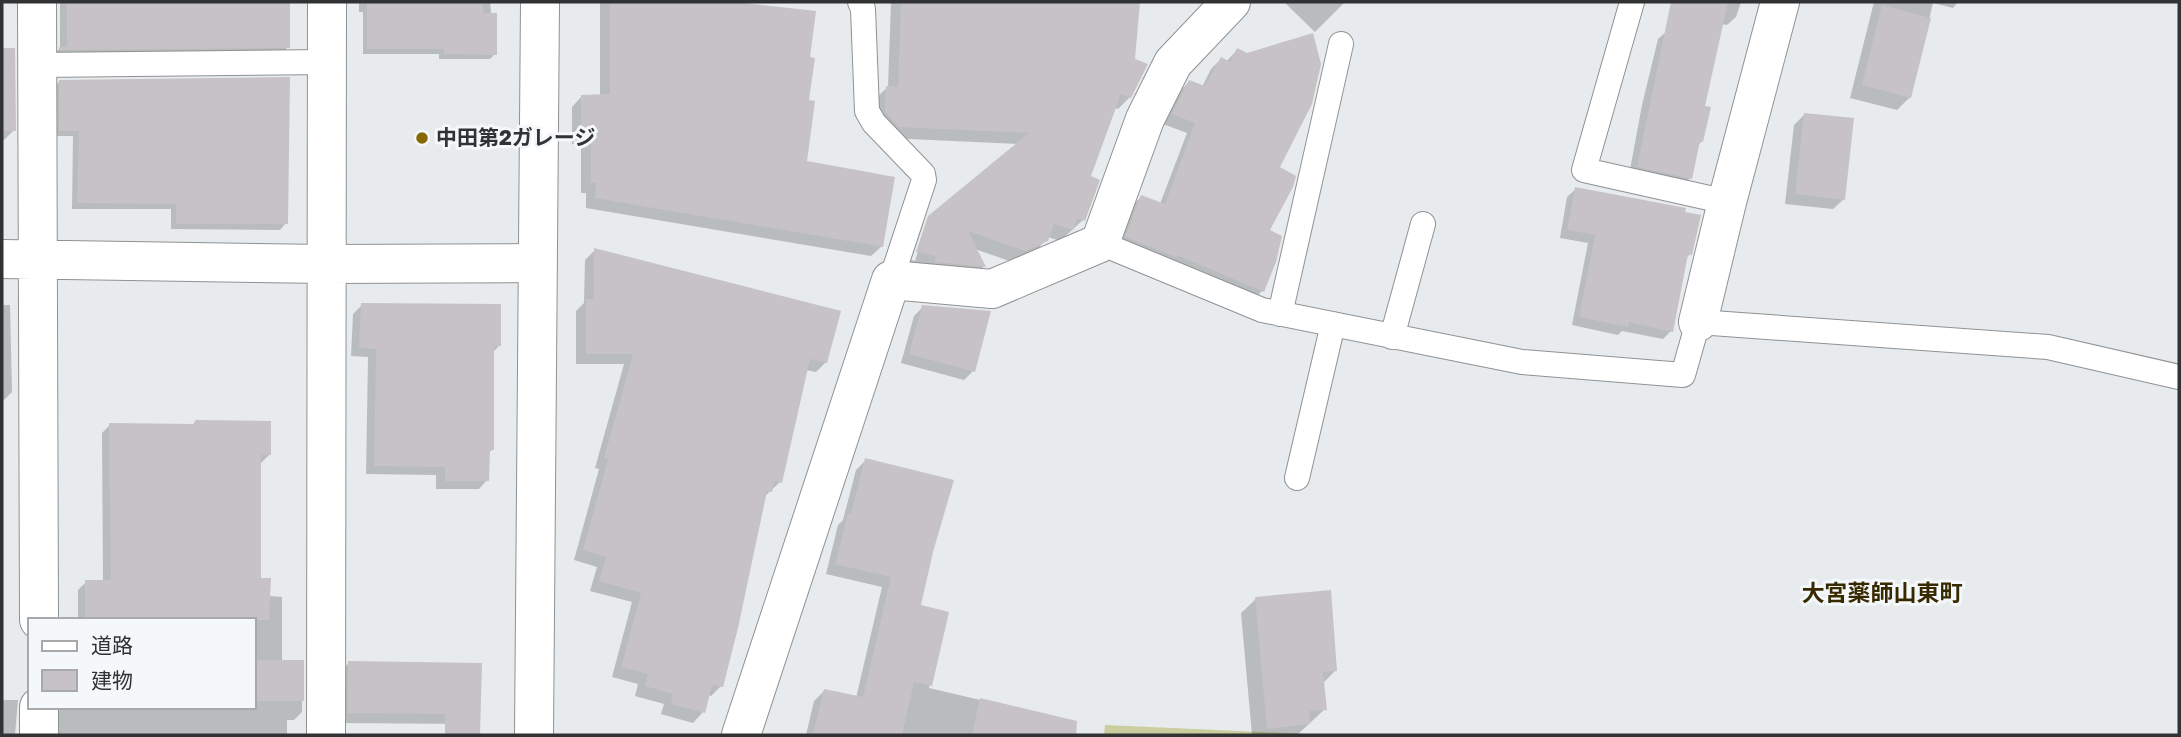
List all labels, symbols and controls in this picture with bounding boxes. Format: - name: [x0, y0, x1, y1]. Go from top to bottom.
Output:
- place label: 中田第2ガレージ: [436, 124, 595, 150]
- marker: 中田第2ガレージ: [414, 130, 430, 146]
- district label: 大宮薬師山東町: [1802, 578, 1963, 606]
- legend: [28, 618, 256, 709]
- text: 道路: [91, 632, 133, 658]
- text: 建物: [91, 667, 133, 693]

